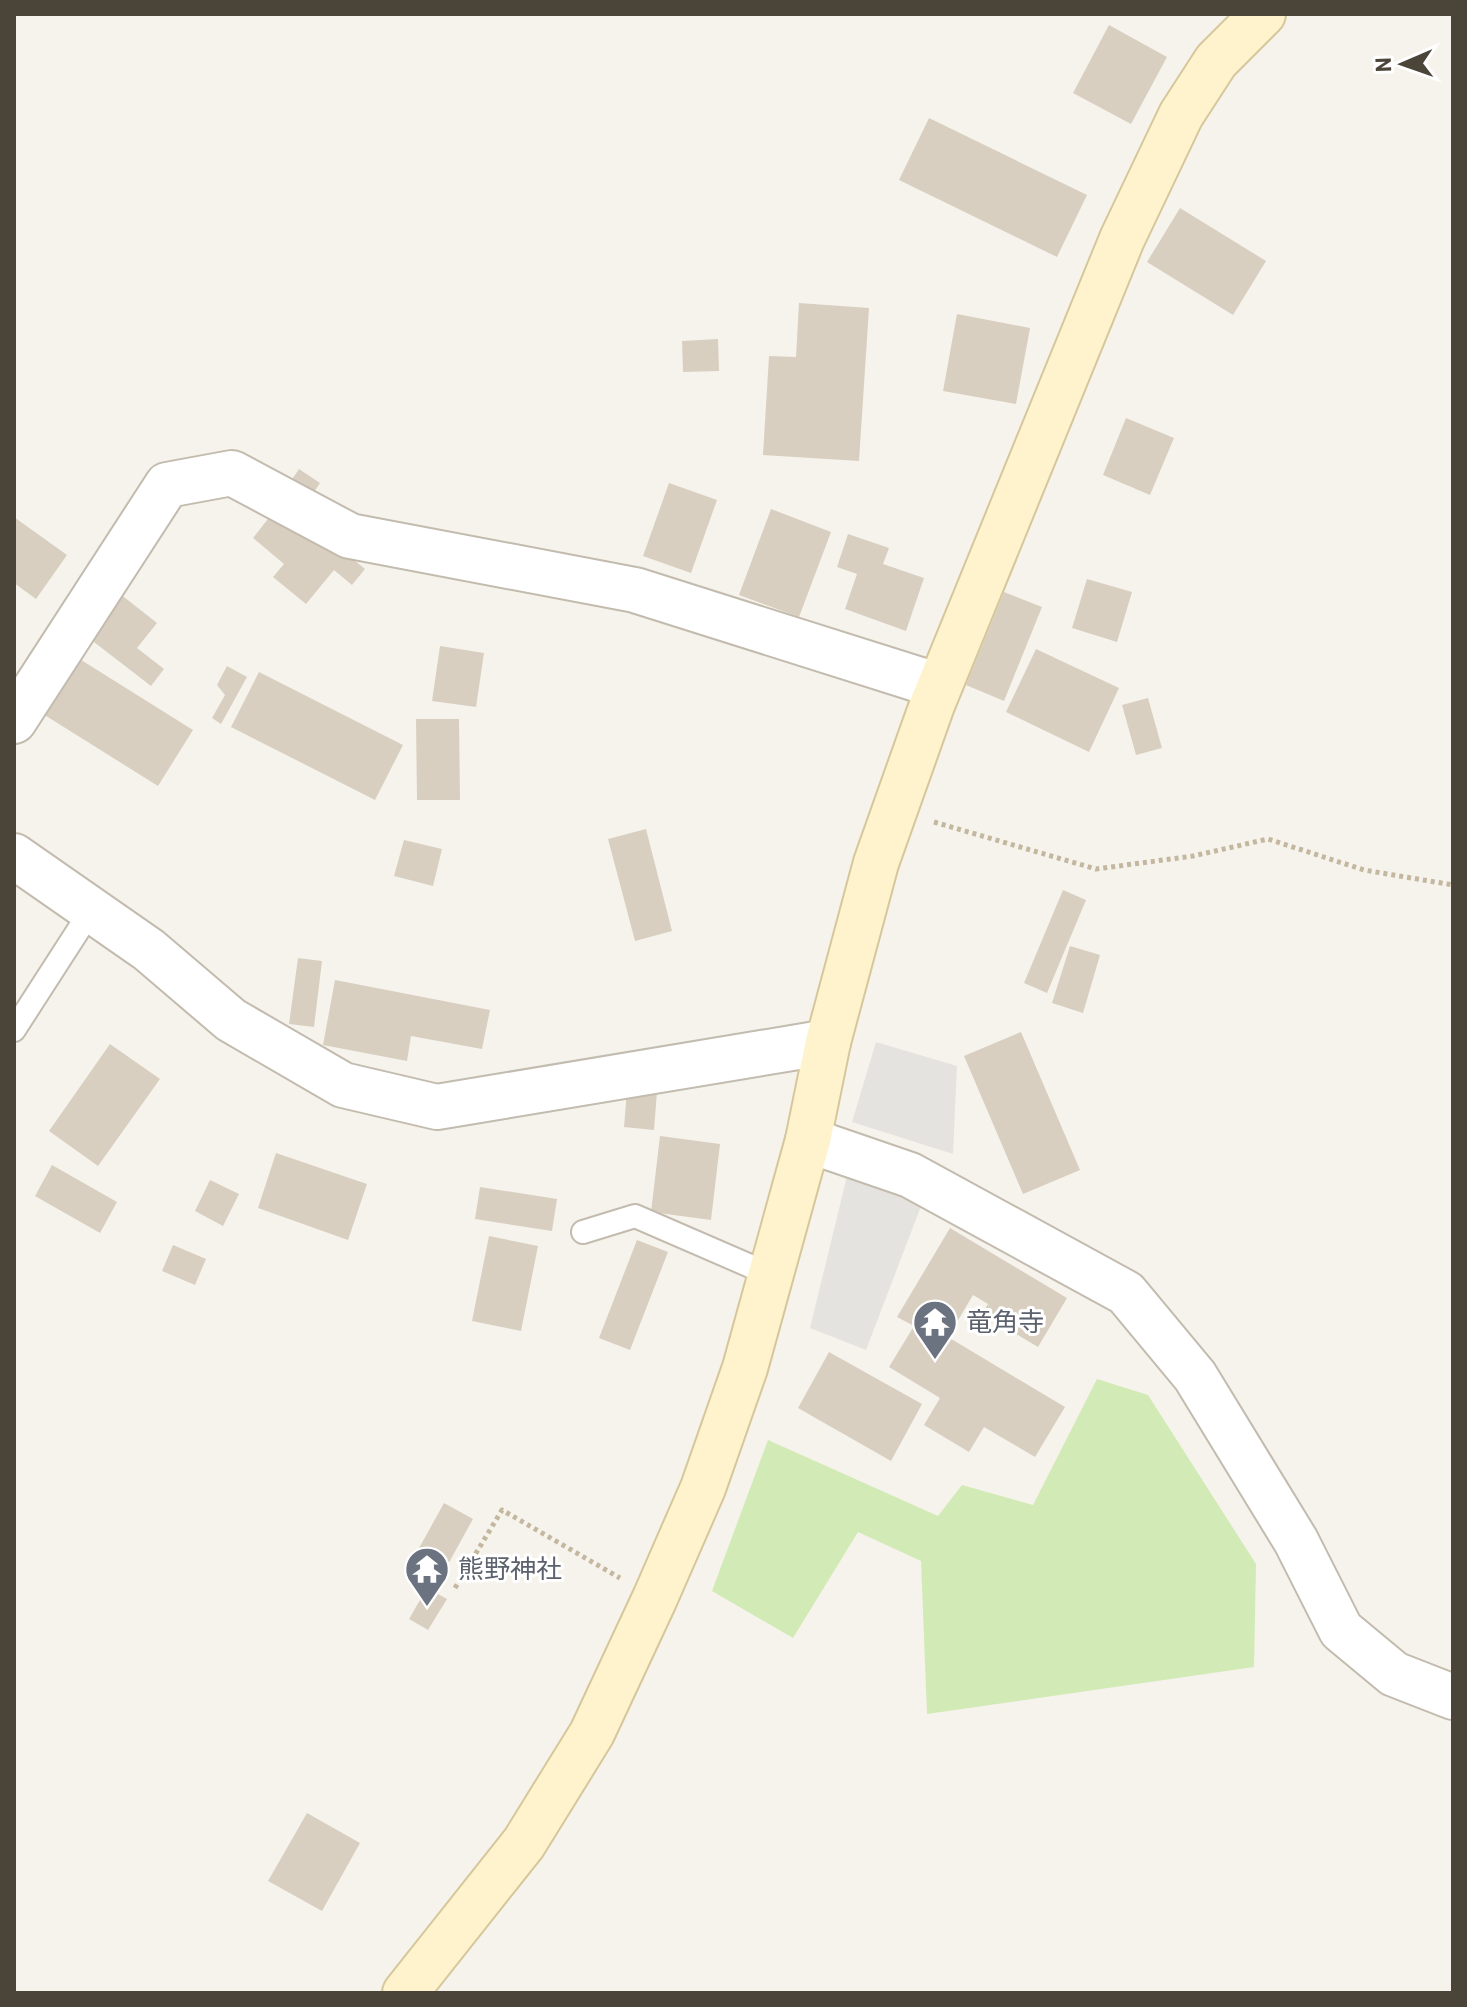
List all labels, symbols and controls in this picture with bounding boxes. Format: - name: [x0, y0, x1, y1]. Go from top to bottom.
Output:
- north arrow: [1363, 24, 1443, 104]
- text: N: [1369, 57, 1395, 73]
- temple icon: 竜角寺: [911, 1298, 959, 1361]
- place label: 竜角寺: [966, 1305, 1044, 1336]
- temple icon: 熊野神社: [403, 1545, 451, 1608]
- place label: 熊野神社: [458, 1552, 562, 1583]

